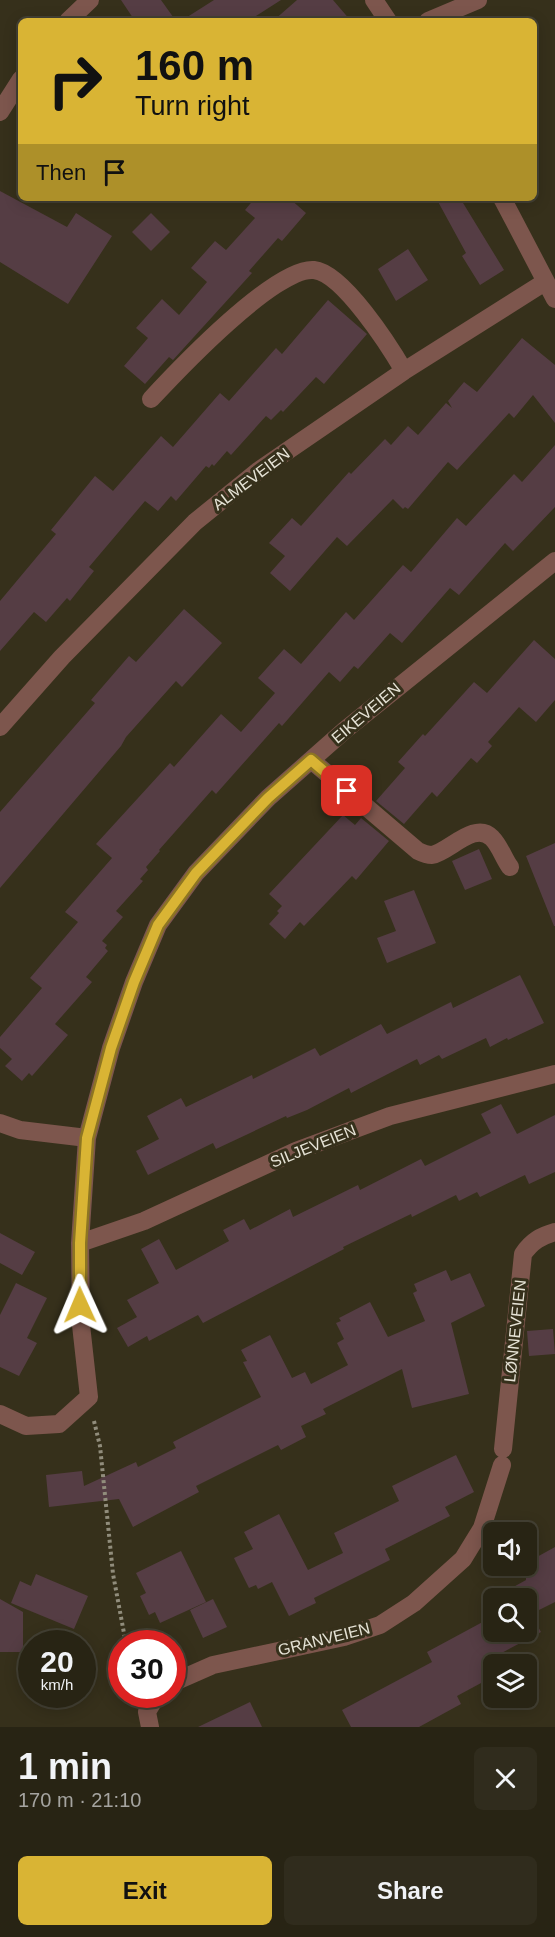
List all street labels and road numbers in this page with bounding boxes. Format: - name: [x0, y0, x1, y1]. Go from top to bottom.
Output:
- street label: ALMEVEIEN: [209, 445, 293, 513]
- street label: EIKEVEIEN: [328, 679, 404, 747]
- street label: SILJEVEIEN: [268, 1121, 358, 1171]
- street label: LØNNEVEIEN: [501, 1279, 529, 1383]
- street label: GRANVEIEN: [276, 1619, 372, 1659]

